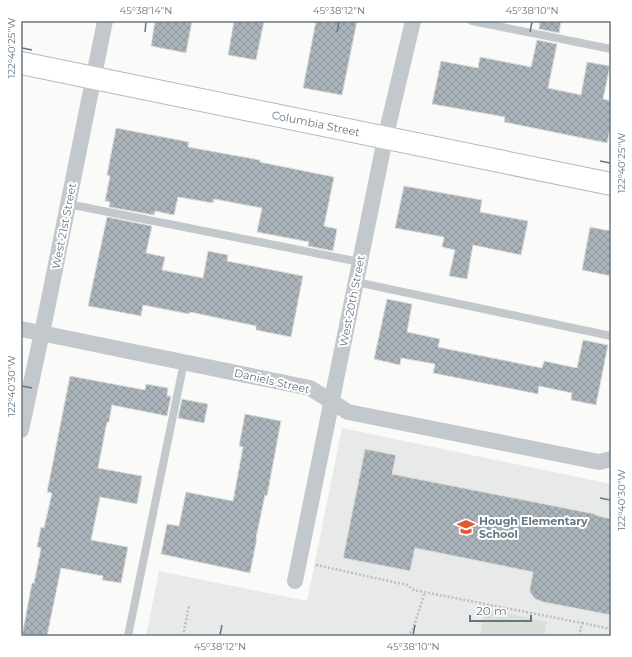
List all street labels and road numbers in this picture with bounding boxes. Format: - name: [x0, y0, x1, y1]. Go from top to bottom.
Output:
- street label: Columbia Street: [271, 108, 362, 139]
- street label: West 21st Street: [49, 181, 79, 270]
- street label: West 20th Street: [336, 254, 368, 348]
- street label: Daniels Street: [233, 366, 312, 397]

